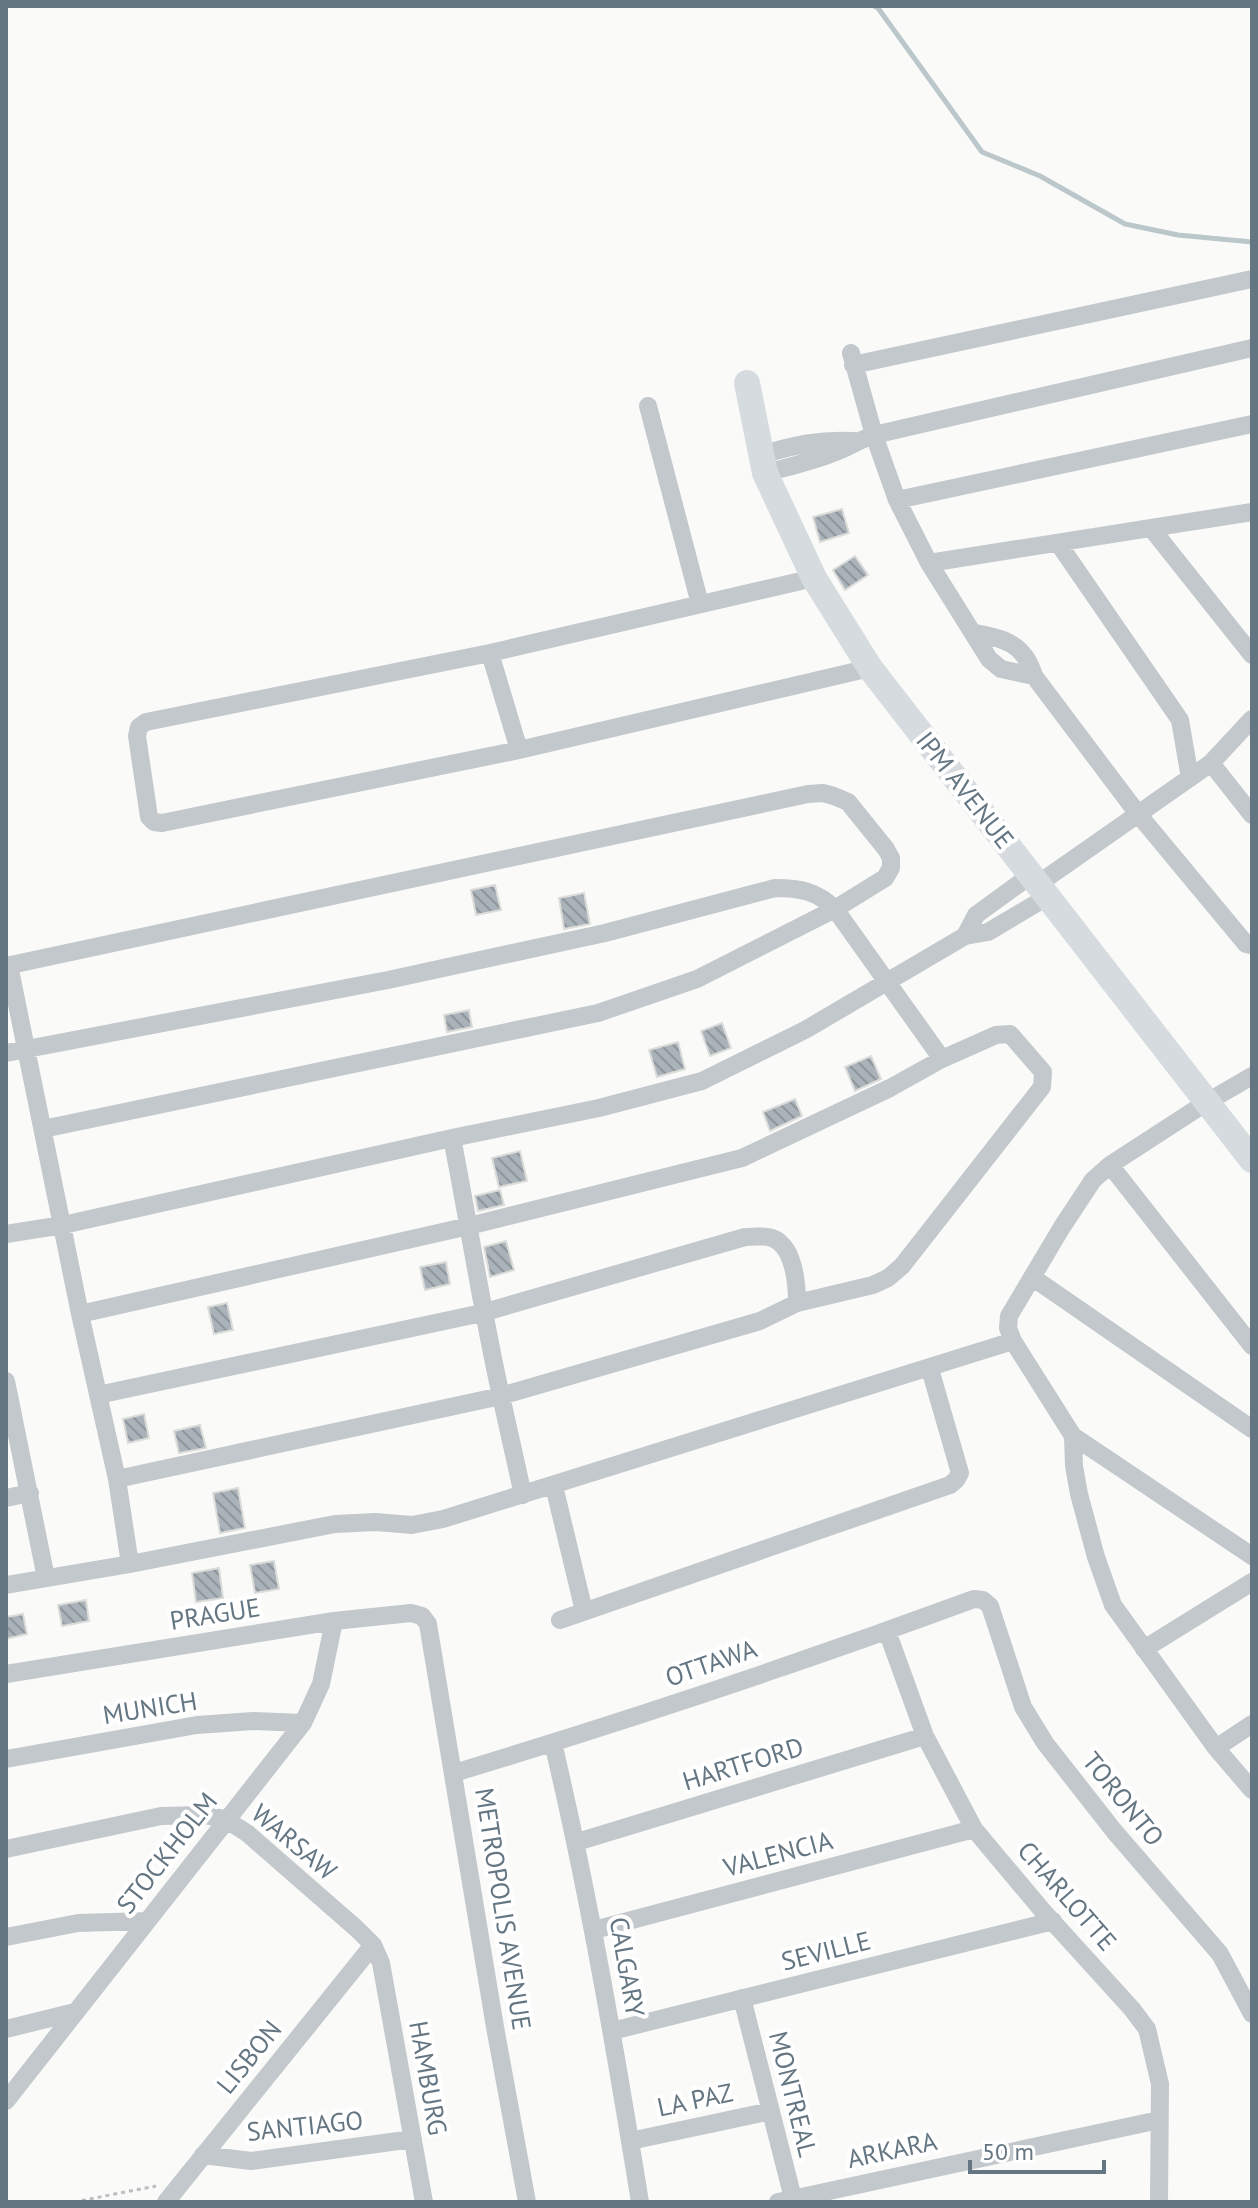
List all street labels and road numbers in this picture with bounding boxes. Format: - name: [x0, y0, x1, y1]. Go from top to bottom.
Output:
- street label: IPM AVENUE: [909, 724, 1021, 855]
- street label: PRAGUE: [168, 1590, 262, 1637]
- street label: OTTAWA: [661, 1632, 761, 1694]
- street label: MUNICH: [100, 1684, 199, 1731]
- street label: HARTFORD: [678, 1730, 807, 1798]
- street label: TORONTO: [1075, 1745, 1171, 1852]
- street label: METROPOLIS AVENUE: [468, 1785, 539, 2032]
- street label: STOCKHOLM: [109, 1786, 224, 1920]
- street label: WARSAW: [245, 1796, 344, 1887]
- street label: VALENCIA: [719, 1823, 836, 1884]
- street label: CHARLOTTE: [1011, 1834, 1124, 1957]
- street label: CALGARY: [603, 1915, 653, 2020]
- street label: SEVILLE: [778, 1924, 874, 1978]
- street label: LISBON: [209, 2013, 288, 2100]
- street label: HAMBURG: [402, 2018, 455, 2138]
- street label: MONTREAL: [762, 2028, 825, 2160]
- street label: LA PAZ: [654, 2075, 736, 2124]
- street label: SANTIAGO: [245, 2103, 365, 2148]
- street label: ARKARA: [844, 2124, 940, 2175]

